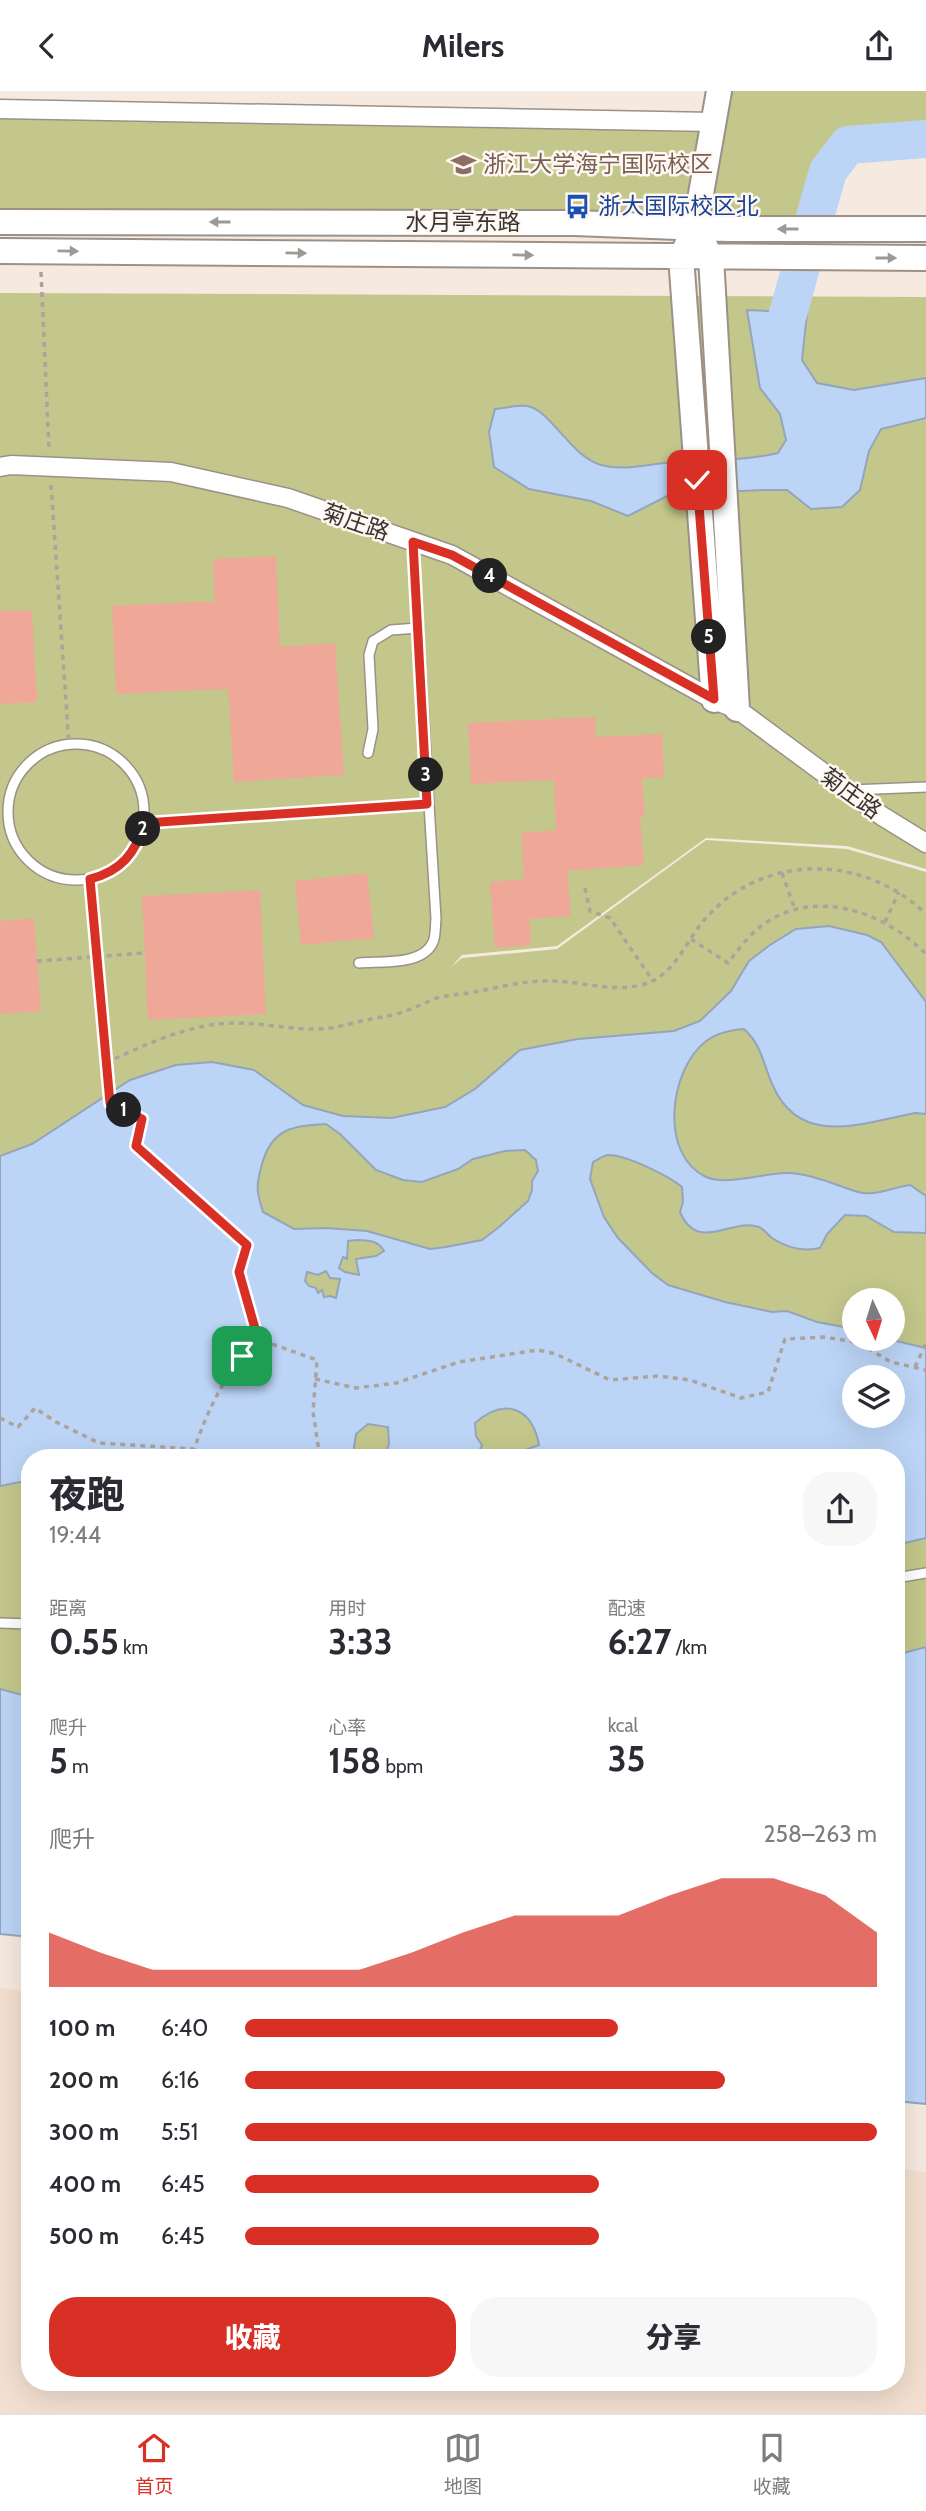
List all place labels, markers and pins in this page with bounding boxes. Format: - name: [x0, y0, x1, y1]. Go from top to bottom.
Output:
- school or university icon: 浙江大学海宁国际校区: [449, 150, 477, 178]
- place label: 浙江大学海宁国际校区: [483, 150, 713, 178]
- bus stop icon: 浙大国际校区北: [564, 192, 592, 220]
- place label: 浙大国际校区北: [598, 192, 759, 220]
- pin: [667, 450, 727, 510]
- pin: 4: [472, 559, 508, 594]
- pin: 5: [692, 619, 726, 655]
- pin: 3: [408, 757, 444, 793]
- pin: 2: [125, 811, 160, 847]
- pin: 1: [106, 1093, 142, 1127]
- pin: [212, 1326, 272, 1386]

